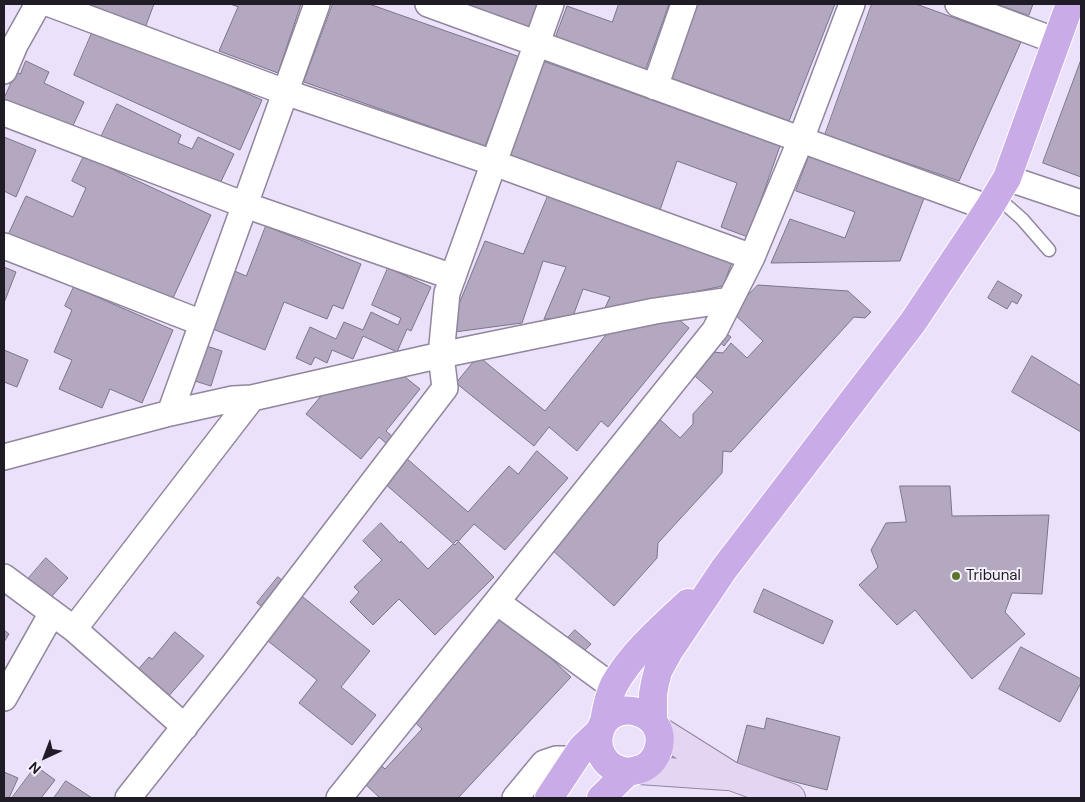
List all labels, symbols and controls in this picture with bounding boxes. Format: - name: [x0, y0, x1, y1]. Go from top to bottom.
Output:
- place label: Tribunal: [966, 567, 1021, 585]
- marker: Tribunal: [950, 570, 962, 582]
- north arrow: [20, 732, 70, 782]
- text: N: [25, 758, 45, 778]

